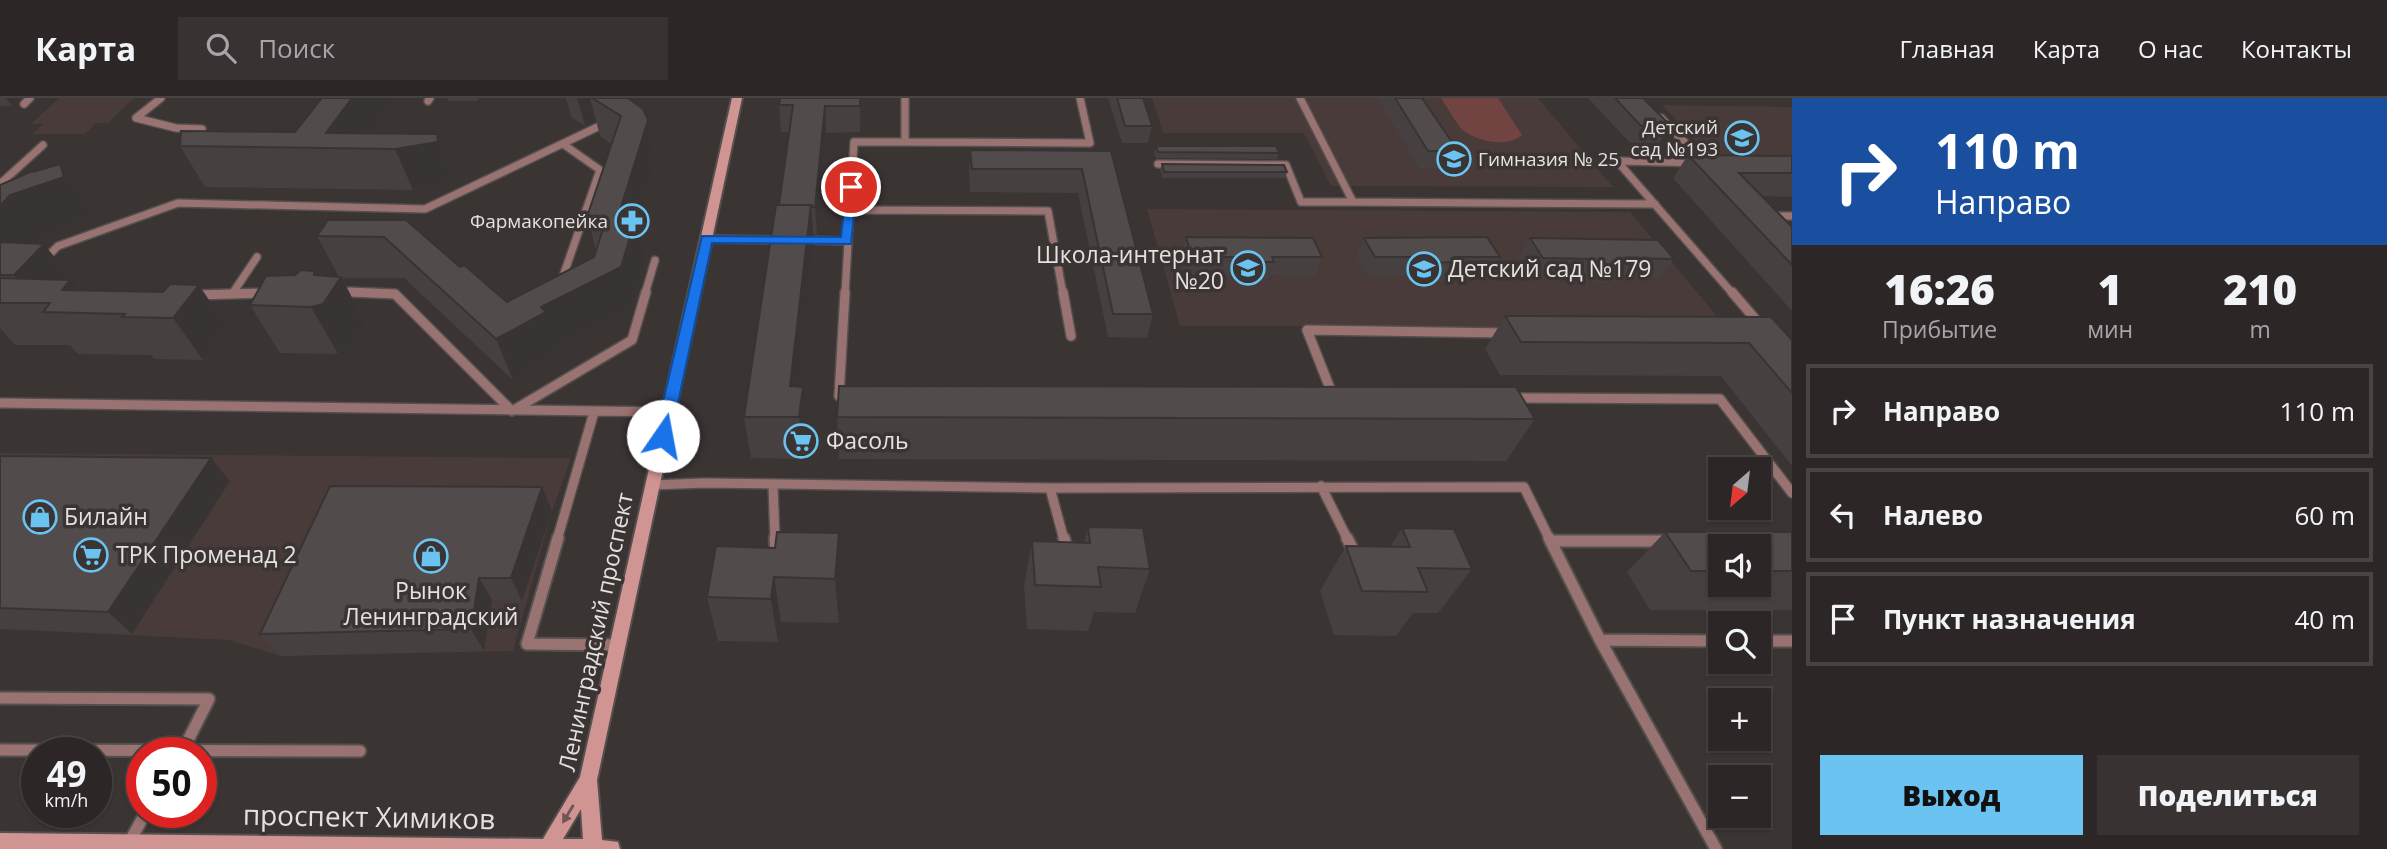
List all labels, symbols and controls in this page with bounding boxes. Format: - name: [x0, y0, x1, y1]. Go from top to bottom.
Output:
- search box: [178, 17, 668, 80]
- text: Карта: [35, 26, 136, 71]
- icon: search: [202, 29, 240, 67]
- text: Поиск: [258, 30, 335, 66]
- text: Главная: [1900, 32, 1995, 65]
- text: Карта: [2033, 32, 2100, 65]
- text: О нас: [2138, 32, 2203, 65]
- text: Контакты: [2241, 32, 2352, 65]
- place label: Детский сад №193: [1631, 114, 1718, 162]
- text: 110 m: [1935, 117, 2080, 183]
- school or university icon: Детский сад №193: [1723, 119, 1761, 157]
- icon: right: [1820, 126, 1911, 217]
- school or university icon: Гимназия № 25: [1435, 140, 1473, 178]
- place label: Гимназия № 25: [1478, 146, 1619, 172]
- pin: [821, 157, 881, 217]
- icon: arrive: [832, 168, 870, 206]
- text: Направо: [1935, 180, 2071, 223]
- pharmacy icon: Фармакопейка: [613, 202, 651, 240]
- place label: Фармакопейка: [470, 208, 608, 234]
- place label: Школа-интернат №20: [1036, 238, 1224, 296]
- school or university icon: Школа-интернат №20: [1229, 249, 1267, 287]
- school or university icon: Детский сад №179: [1405, 250, 1443, 288]
- place label: Детский сад №179: [1448, 252, 1651, 284]
- text: 16:26: [1884, 260, 1995, 317]
- text: 1: [2098, 260, 2122, 317]
- text: 210: [2223, 260, 2297, 317]
- text: Прибытие: [1882, 313, 1997, 345]
- text: мин: [2087, 313, 2133, 345]
- text: m: [2249, 313, 2271, 345]
- icon: right: [1824, 392, 1862, 430]
- text: Направо: [1883, 393, 2000, 429]
- text: 110 m: [2280, 393, 2355, 429]
- position arrow: [626, 399, 700, 473]
- supermarket icon: Фасоль: [782, 422, 820, 460]
- place label: Фасоль: [826, 424, 909, 456]
- north arrow: [1708, 457, 1771, 520]
- map controls: [1708, 457, 1771, 828]
- street label: Ленинградский проспект: [550, 489, 640, 774]
- icon: left: [1824, 496, 1862, 534]
- text: Налево: [1883, 497, 1983, 533]
- text: 60 m: [2294, 497, 2355, 533]
- shop icon: Билайн: [21, 498, 59, 536]
- place label: Билайн: [64, 500, 148, 532]
- button: sound: [1708, 534, 1771, 597]
- supermarket icon: ТРК Променад 2: [72, 536, 110, 574]
- shop icon: Рынок Ленинградский: [412, 537, 450, 575]
- place label: ТРК Променад 2: [116, 538, 297, 570]
- place label: Рынок Ленинградский: [344, 574, 518, 632]
- icon: arrive: [1824, 600, 1862, 638]
- text: Пункт назначения: [1883, 601, 2136, 637]
- text: 40 m: [2294, 601, 2355, 637]
- button: search: [1708, 611, 1771, 674]
- button: +: [1708, 688, 1771, 751]
- speed limit sign: 50: [126, 737, 217, 828]
- text: 49: [46, 750, 87, 797]
- button: Выход: [1820, 755, 2083, 835]
- button: Поделиться: [2097, 755, 2359, 835]
- button: −: [1708, 765, 1771, 828]
- text: km/h: [45, 788, 88, 812]
- street label: проспект Химиков: [242, 795, 496, 837]
- one-way arrow: [562, 804, 574, 823]

